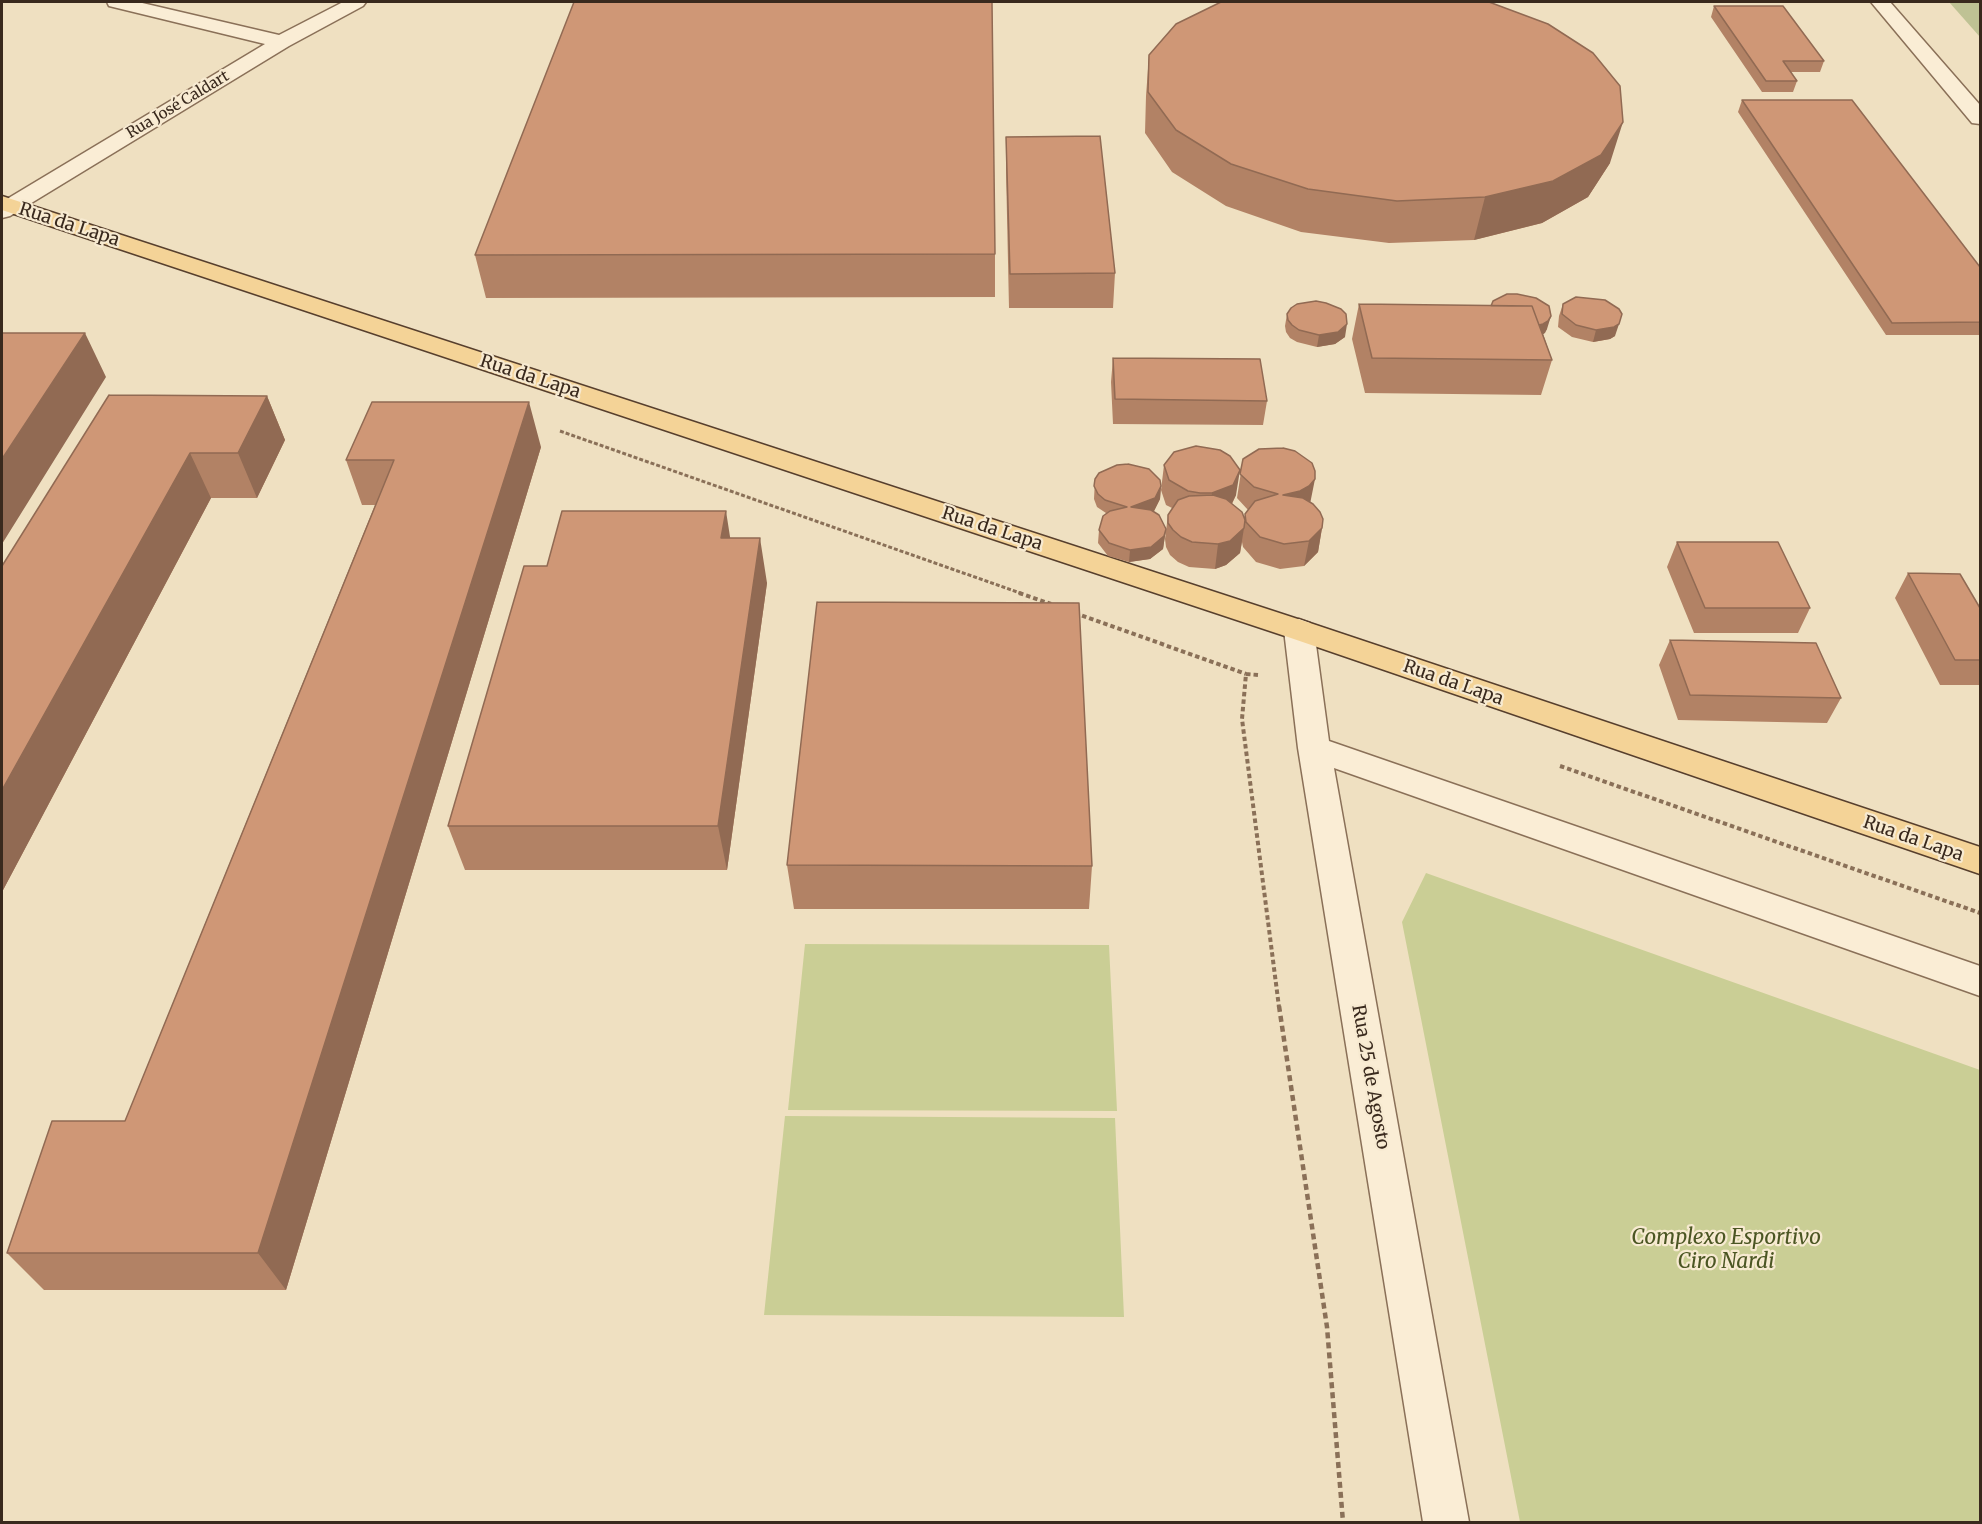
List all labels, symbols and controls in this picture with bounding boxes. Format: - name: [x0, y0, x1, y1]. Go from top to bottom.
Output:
- street label: Rua José Caldart: [123, 67, 233, 143]
- street label: Rua da Lapa: [16, 199, 122, 251]
- street label: Rua da Lapa: [477, 351, 583, 403]
- street label: Rua da Lapa: [939, 503, 1045, 555]
- street label: Rua da Lapa: [1400, 656, 1506, 710]
- street label: Rua da Lapa: [1860, 812, 1966, 866]
- street label: Rua 25 de Agosto: [1347, 1003, 1393, 1151]
- park label: Complexo Esportivo Ciro Nardi: [1631, 1225, 1821, 1275]

